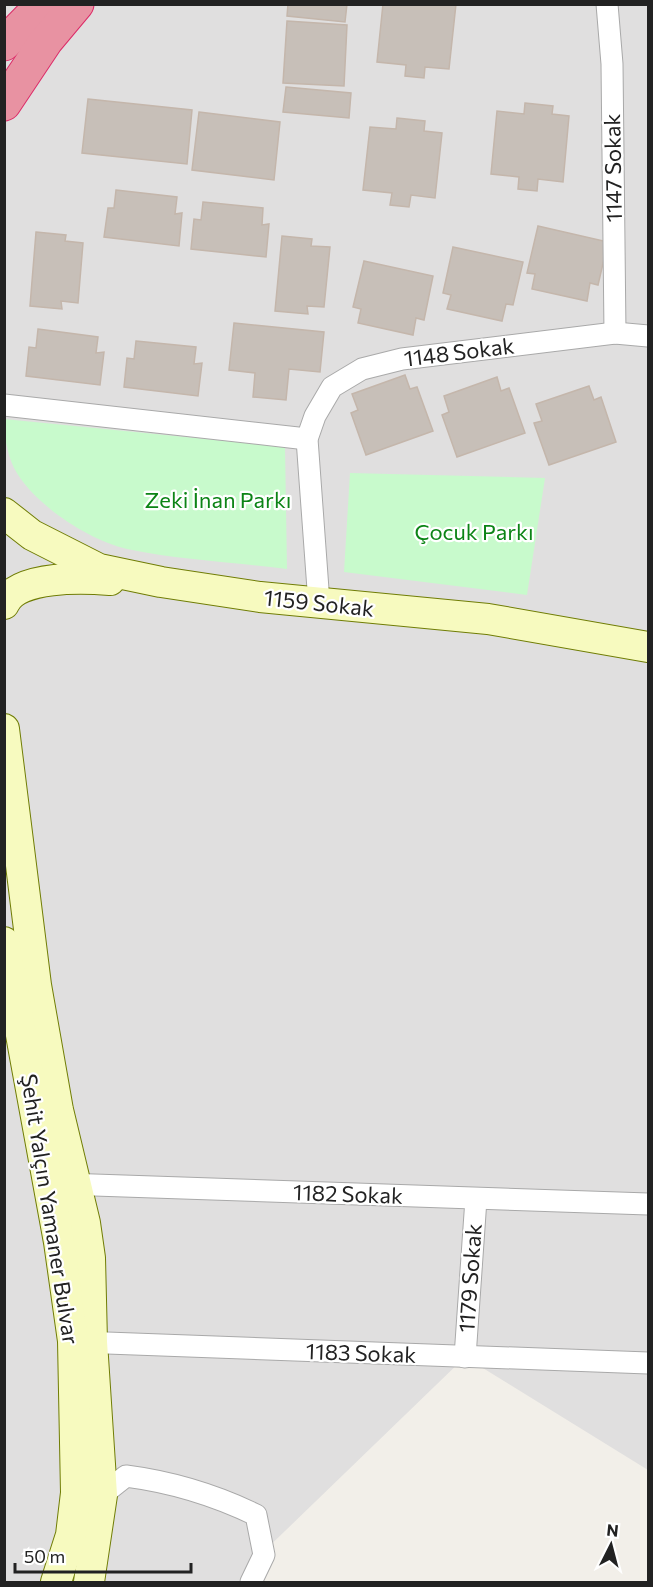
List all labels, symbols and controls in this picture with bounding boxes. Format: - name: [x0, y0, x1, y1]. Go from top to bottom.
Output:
- street label: 1147 Sokak: [598, 113, 627, 223]
- street label: 1148 Sokak: [402, 331, 516, 372]
- park label: Zeki İnan Parkı: [145, 486, 291, 513]
- park label: Çocuk Parkı: [414, 518, 534, 545]
- street label: 1159 Sokak: [263, 583, 375, 622]
- street label: Şehit Yalçın Yamaner Bulvar: [16, 1072, 85, 1346]
- street label: 1182 Sokak: [293, 1178, 403, 1209]
- street label: 1179 Sokak: [452, 1222, 487, 1333]
- street label: 1183 Sokak: [305, 1337, 417, 1368]
- north arrow: [581, 1515, 641, 1575]
- text: N: [606, 1520, 620, 1540]
- scale bar: [15, 1536, 190, 1574]
- text: 50 m: [24, 1545, 65, 1567]

